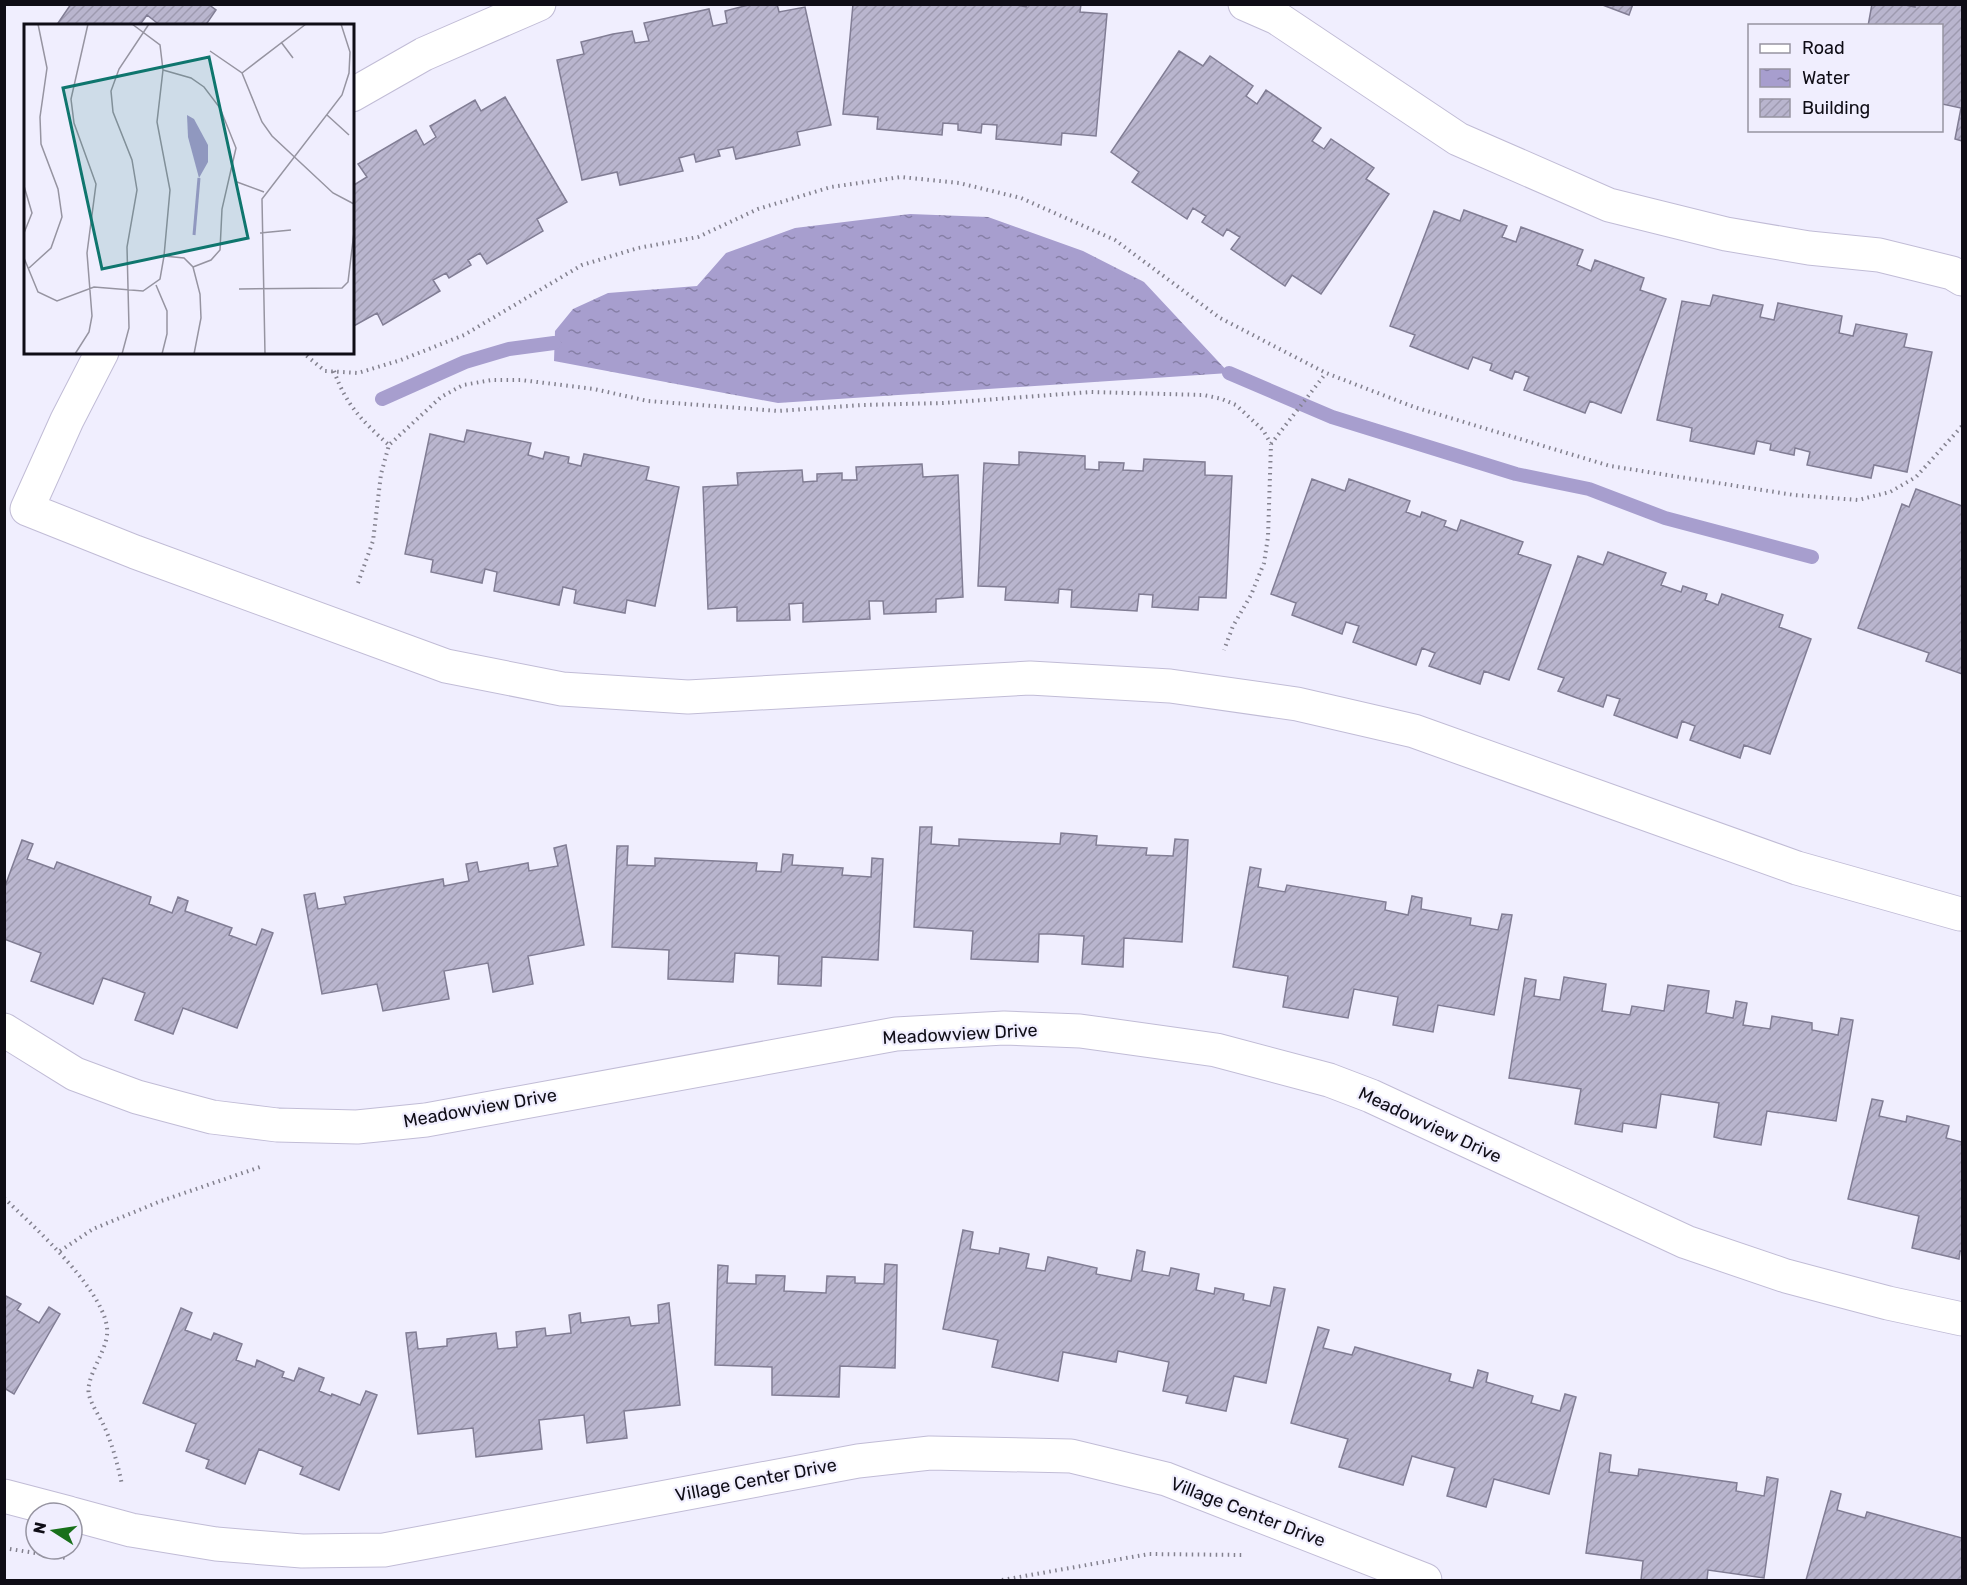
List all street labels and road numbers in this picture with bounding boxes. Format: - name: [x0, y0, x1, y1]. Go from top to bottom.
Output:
- street label: Meadowview Drive: [882, 1019, 1038, 1049]
- street label: Meadowview Drive: [1355, 1082, 1505, 1168]
- street label: Meadowview Drive: [402, 1084, 558, 1132]
- street label: Village Center Drive: [673, 1454, 839, 1506]
- street label: Village Center Drive: [1167, 1472, 1329, 1552]

